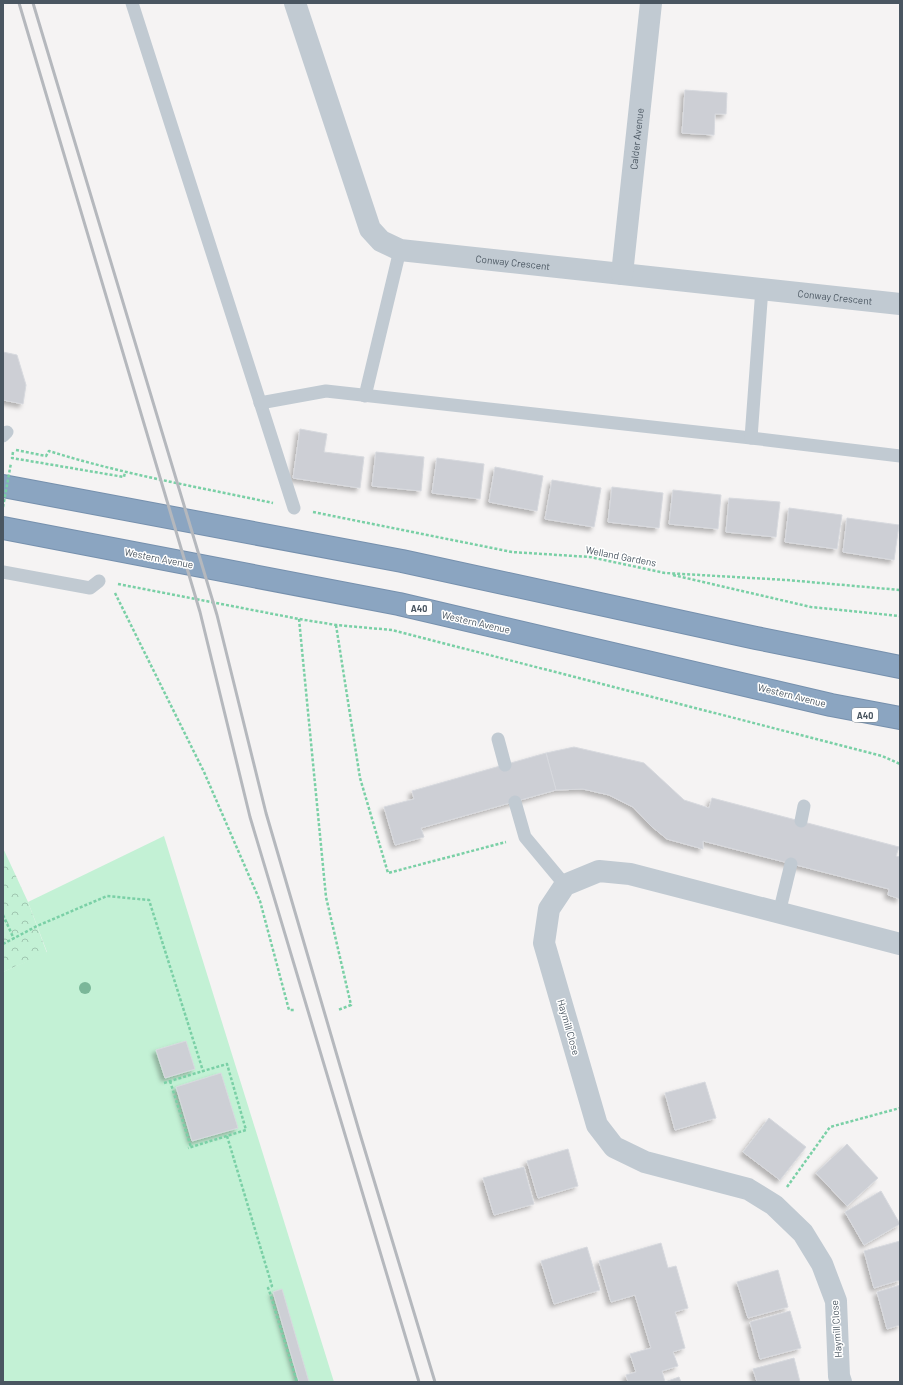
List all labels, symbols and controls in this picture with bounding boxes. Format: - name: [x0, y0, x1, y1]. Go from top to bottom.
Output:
- street label: Calder Avenue: [627, 107, 646, 170]
- street label: Conway Crescent: [475, 252, 551, 272]
- street label: Conway Crescent: [797, 287, 873, 307]
- street label: Welland Gardens: [585, 543, 658, 569]
- street label: Western Avenue: [124, 545, 194, 571]
- road number: A40: [406, 601, 432, 615]
- street label: Western Avenue: [441, 608, 511, 636]
- street label: Western Avenue: [757, 681, 827, 709]
- road number: A40: [852, 708, 878, 722]
- street label: Haymill Close: [555, 998, 583, 1056]
- street label: Haymill Close: [828, 1300, 844, 1358]

